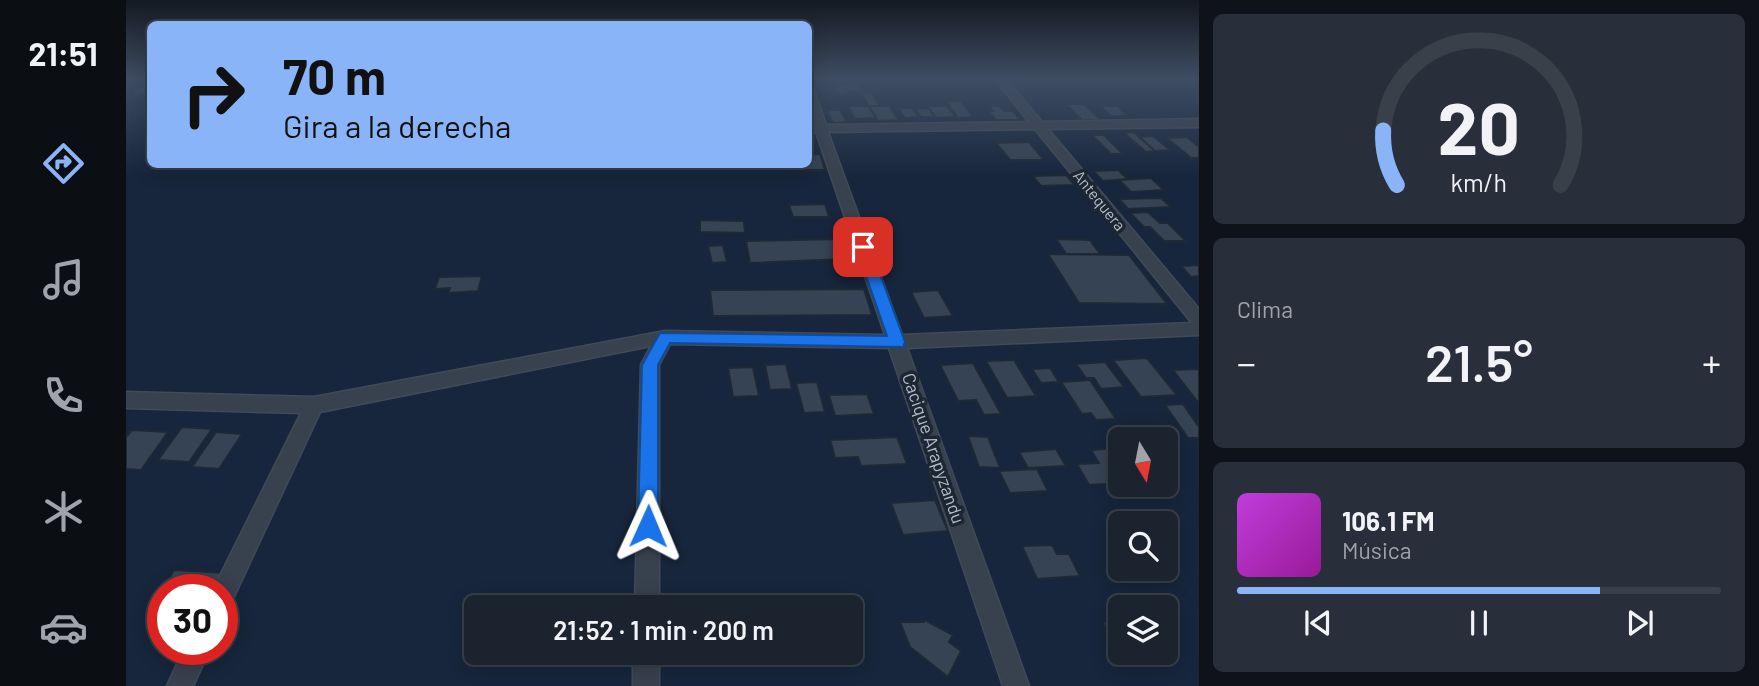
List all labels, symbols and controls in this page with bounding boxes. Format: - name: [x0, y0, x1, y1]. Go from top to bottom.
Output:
- text: 21:51: [29, 34, 97, 72]
- text: 70 m: [283, 46, 386, 105]
- icon: right: [168, 49, 259, 140]
- text: 20: [1438, 82, 1520, 170]
- text: Gira a la derecha: [283, 106, 511, 144]
- icon: directions: [39, 139, 88, 188]
- street label: Antequera: [1070, 166, 1130, 234]
- text: km/h: [1451, 167, 1507, 197]
- pin: [833, 217, 893, 277]
- icon: arrive: [844, 228, 882, 266]
- icon: music: [39, 255, 88, 304]
- text: Clima: [1237, 295, 1293, 323]
- text: 21.5°: [1425, 330, 1533, 392]
- text: −: [1237, 339, 1256, 385]
- text: +: [1702, 339, 1721, 385]
- street label: Cacique Arapyzandu: [898, 370, 970, 526]
- icon: phone: [39, 371, 88, 420]
- north arrow: [1108, 427, 1178, 497]
- map controls: [1108, 427, 1178, 665]
- icon: climate: [39, 487, 88, 536]
- position arrow: [611, 489, 685, 563]
- text: 106.1 FM: [1342, 505, 1435, 536]
- button: search: [1108, 511, 1178, 581]
- text: Música: [1342, 536, 1411, 564]
- speed limit sign: 30: [147, 574, 238, 665]
- button: layers: [1108, 595, 1178, 665]
- icon: car: [39, 603, 88, 652]
- icon: previous: [1299, 604, 1337, 642]
- icon: pause: [1460, 604, 1498, 642]
- icon: next: [1621, 604, 1659, 642]
- text: 21:52 · 1 min · 200 m: [553, 614, 774, 645]

